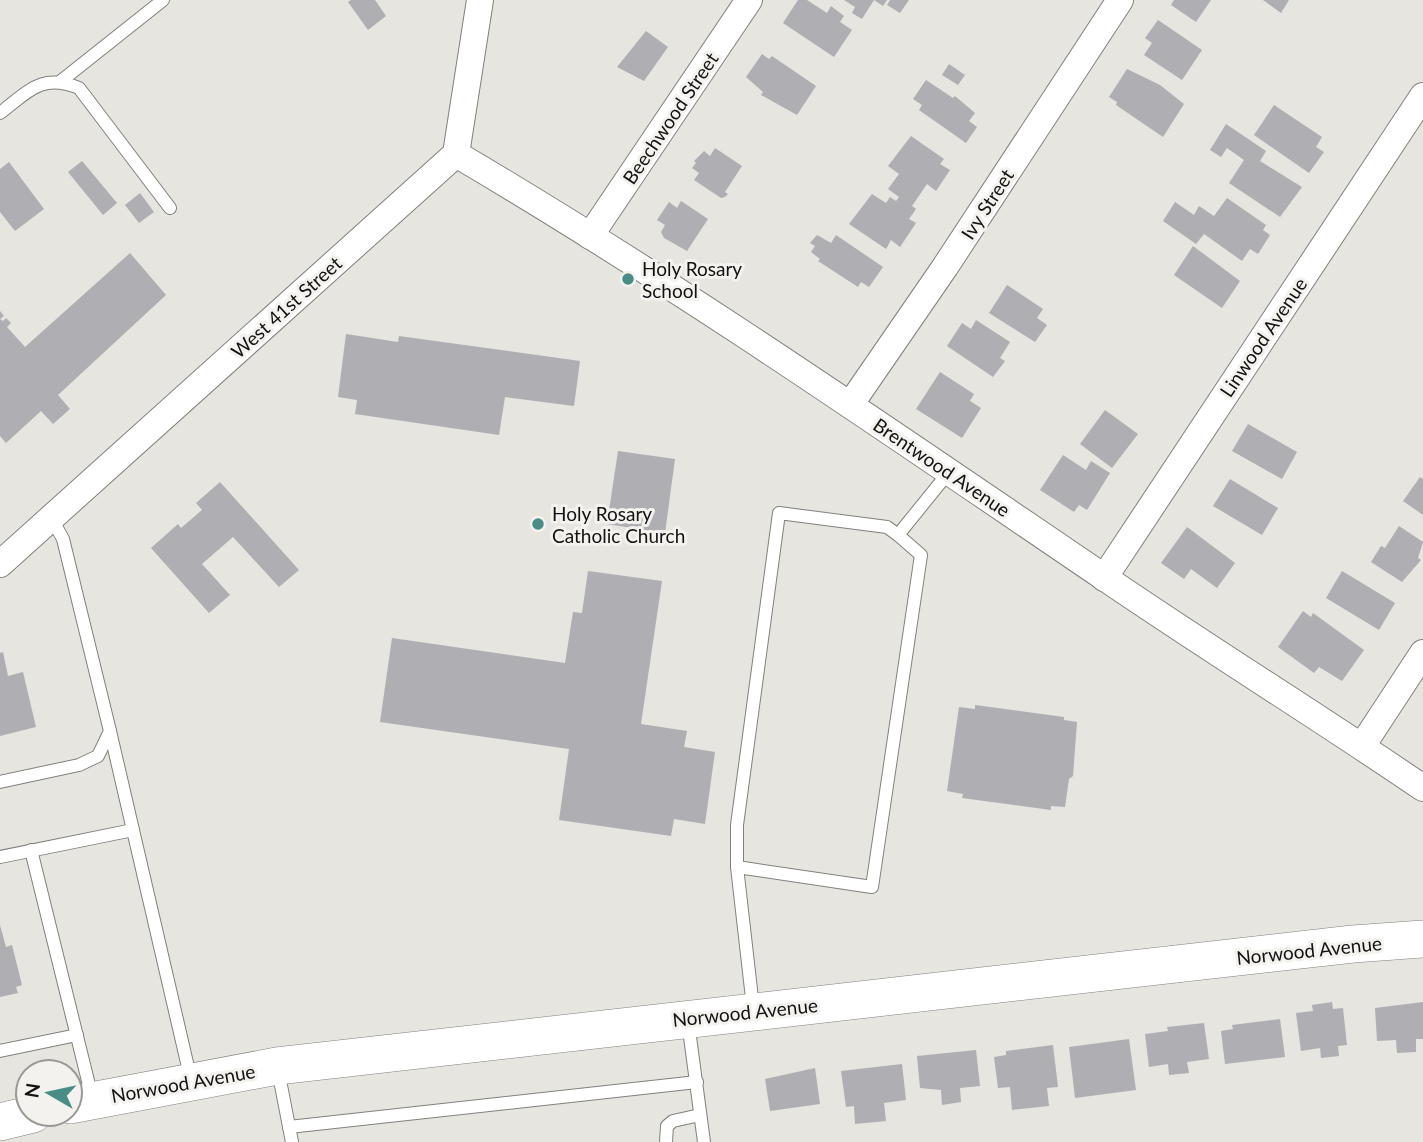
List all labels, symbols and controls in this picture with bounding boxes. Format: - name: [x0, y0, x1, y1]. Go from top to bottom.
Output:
- street label: Beechwood Street: [617, 48, 723, 188]
- street label: Ivy Street: [956, 164, 1018, 243]
- street label: West 41st Street: [226, 251, 346, 363]
- place label: Holy Rosary School: [642, 257, 742, 302]
- marker: Holy Rosary School: [620, 271, 636, 287]
- street label: Linwood Avenue: [1215, 273, 1311, 401]
- street label: Brentwood Avenue: [869, 413, 1015, 521]
- place label: Holy Rosary Catholic Church: [552, 502, 685, 547]
- marker: Holy Rosary Catholic Church: [530, 516, 546, 532]
- street label: Norwood Avenue: [1235, 931, 1383, 969]
- street label: Norwood Avenue: [671, 993, 819, 1031]
- north arrow: [14, 1058, 84, 1128]
- street label: Norwood Avenue: [109, 1059, 257, 1107]
- text: N: [19, 1081, 44, 1099]

